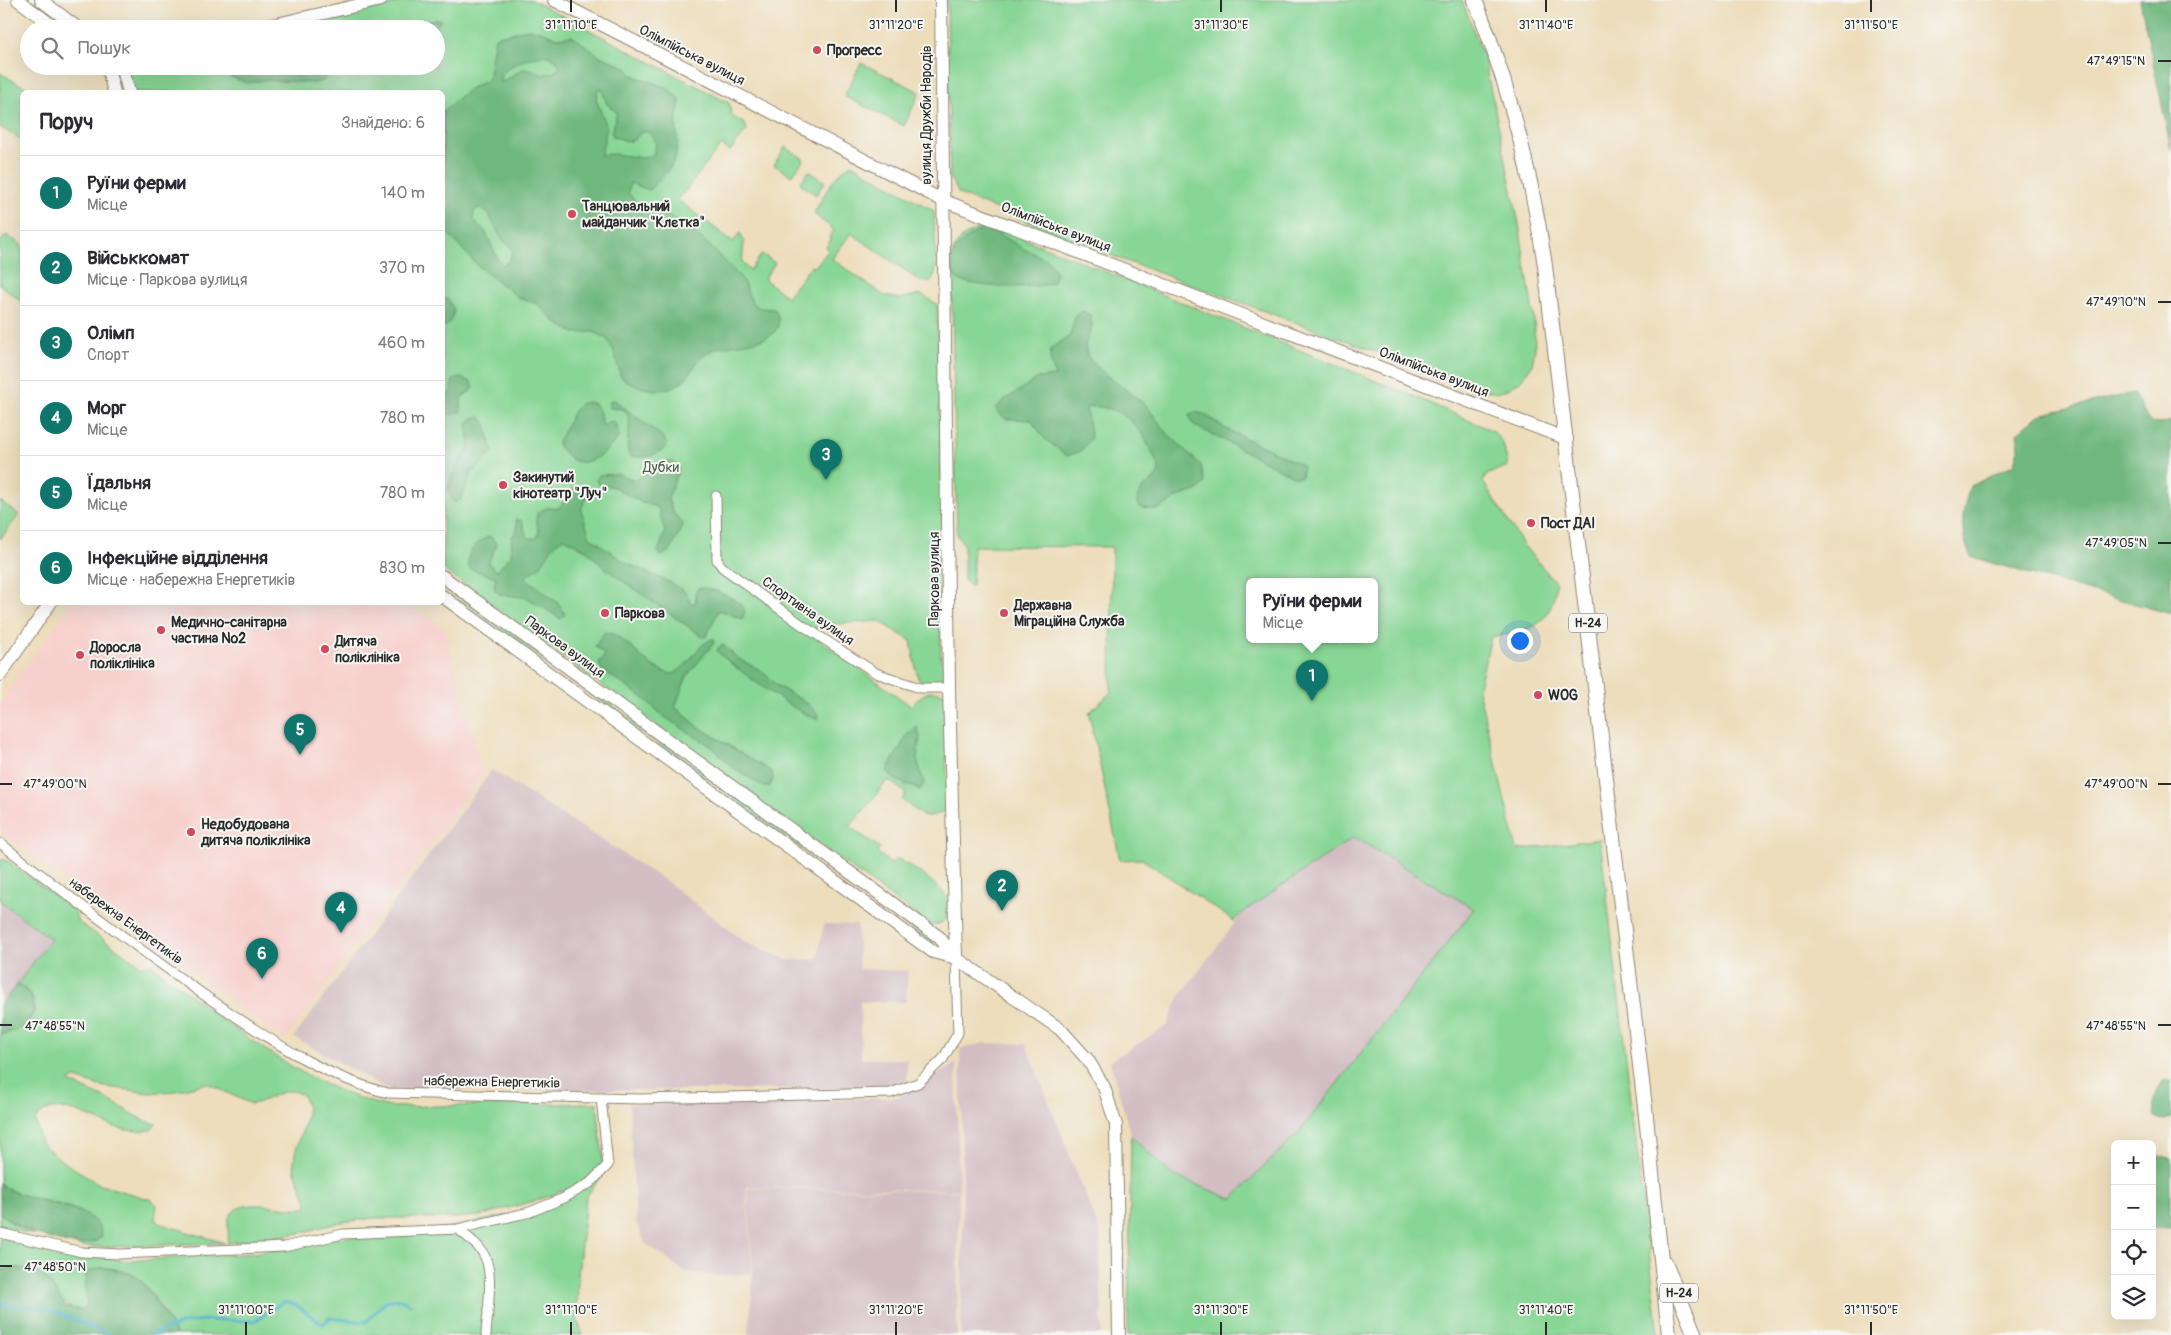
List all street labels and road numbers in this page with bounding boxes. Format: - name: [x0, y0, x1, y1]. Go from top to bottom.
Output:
- street label: Олімпійська вулиця: [636, 21, 748, 89]
- street label: вулиця Дружби Народів: [918, 45, 935, 185]
- street label: Олімпійська вулиця: [999, 198, 1113, 256]
- street label: Олімпійська вулиця: [1377, 343, 1491, 401]
- street label: Паркова вулиця: [926, 532, 943, 626]
- street label: Спортивна вулиця: [759, 573, 857, 649]
- street label: Паркова вулиця: [522, 612, 608, 682]
- road number: Н-24: [1569, 614, 1607, 632]
- street label: набережна Енергетиків: [66, 874, 186, 968]
- street label: набережна Енергетиків: [424, 1072, 560, 1092]
- road number: Н-24: [1660, 1284, 1698, 1302]

